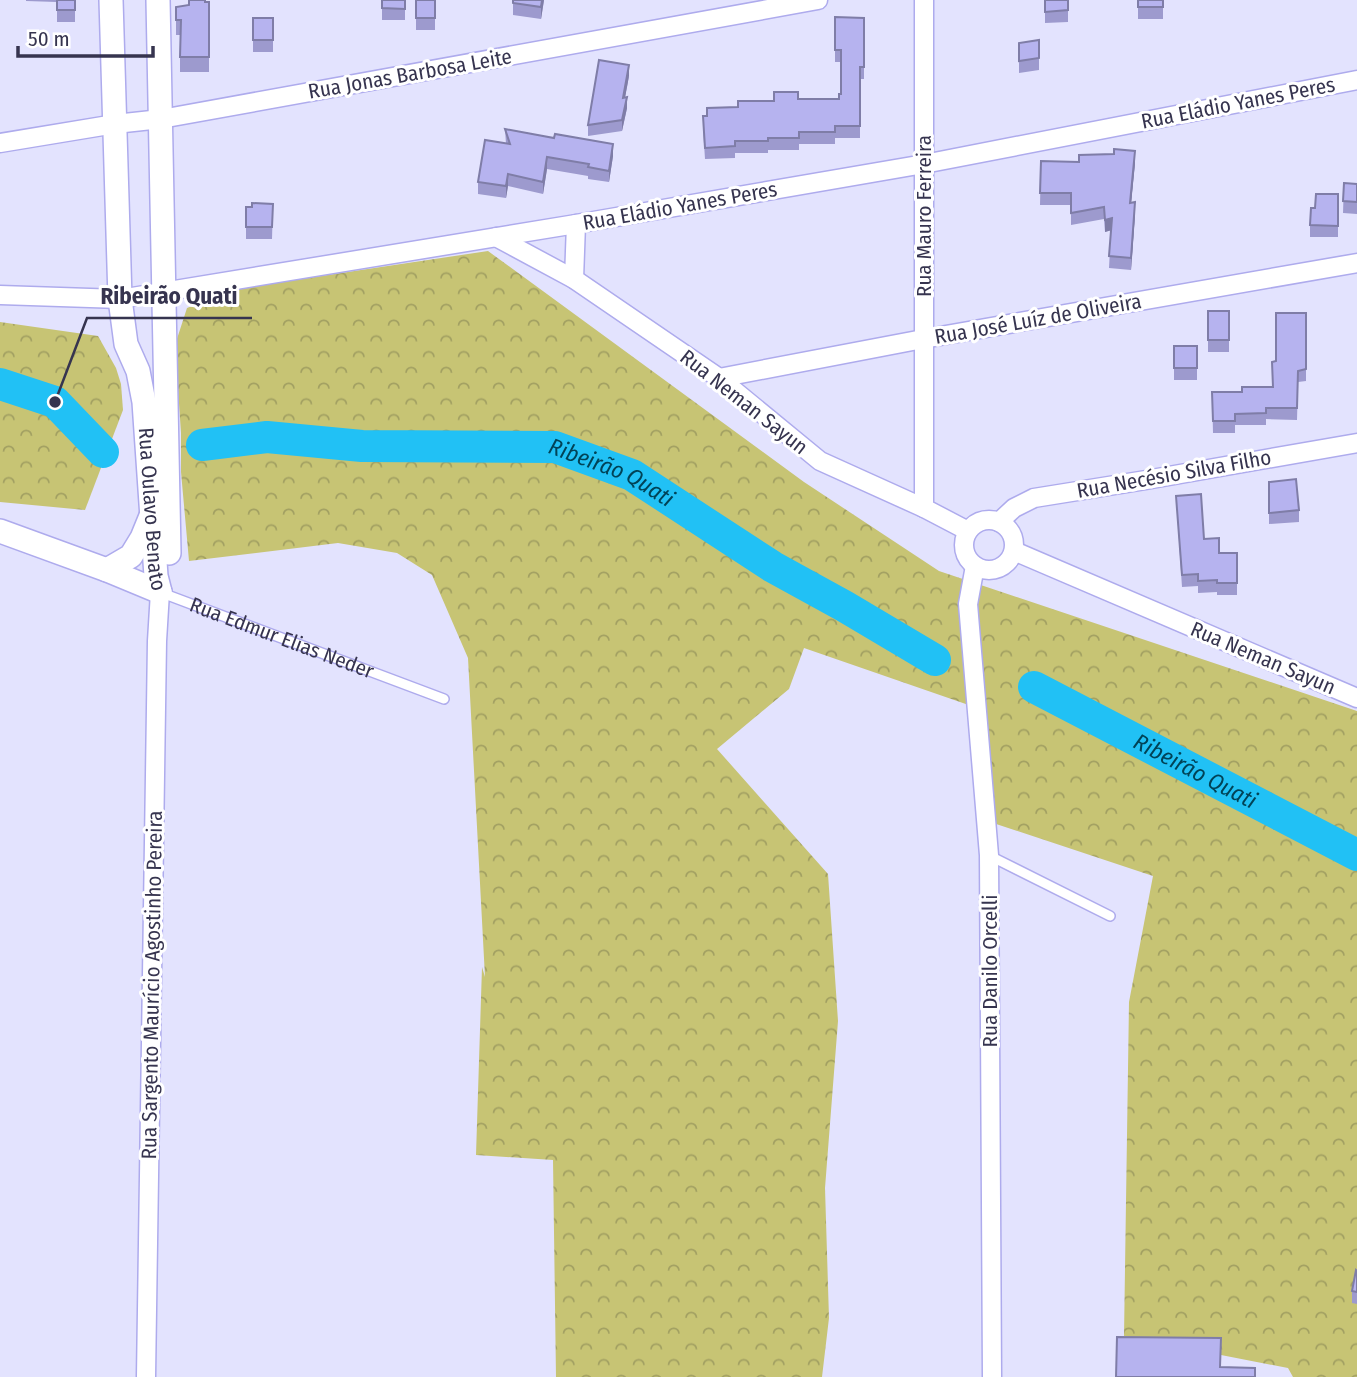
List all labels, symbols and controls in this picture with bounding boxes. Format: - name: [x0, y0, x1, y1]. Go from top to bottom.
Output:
- scale bar: [18, 14, 152, 58]
- text: 50 m: [28, 26, 70, 52]
- street label: Rua Jonas Barbosa Leite: [306, 43, 514, 105]
- street label: Rua Eládio Yanes Peres: [1139, 71, 1337, 135]
- street label: Rua Mauro Ferreira: [911, 135, 937, 297]
- street label: Rua Eládio Yanes Peres: [581, 176, 779, 236]
- callout: Ribeirão Quati: [87, 274, 252, 318]
- text: Ribeirão Quati: [100, 282, 238, 310]
- street label: Rua José Luíz de Oliveira: [932, 288, 1144, 350]
- street label: Rua Neman Sayun: [675, 344, 813, 460]
- street label: Rua Oulavo Benato: [133, 427, 172, 593]
- water label: Ribeirão Quati: [545, 432, 680, 513]
- street label: Rua Necésio Silva Filho: [1075, 444, 1273, 504]
- street label: Rua Edmur Elias Neder: [186, 592, 378, 685]
- street label: Rua Neman Sayun: [1187, 616, 1339, 700]
- water label: Ribeirão Quati: [1129, 727, 1262, 815]
- street label: Rua Sargento Maurício Agostinho Pereira: [136, 810, 168, 1160]
- street label: Rua Danilo Orcelli: [977, 895, 1003, 1047]

